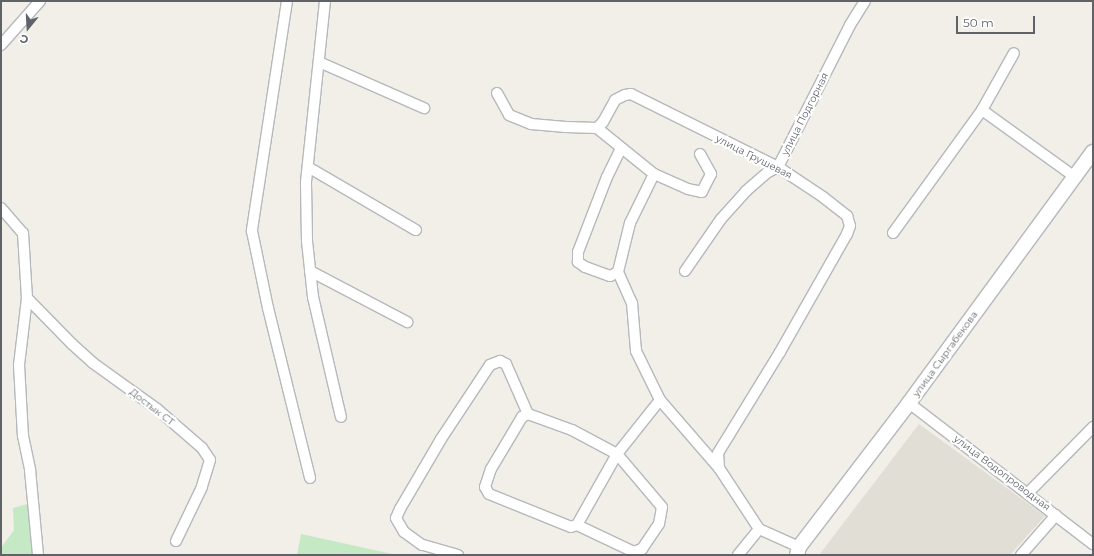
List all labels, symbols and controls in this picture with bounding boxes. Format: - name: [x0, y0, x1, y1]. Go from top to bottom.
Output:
- north arrow: [8, 8, 48, 48]
- scale bar: [958, 8, 1037, 34]
- text: 50 m: [963, 15, 994, 30]
- text: С: [18, 32, 30, 47]
- street label: улица Подгорная: [779, 71, 831, 157]
- street label: улица Грушевая: [714, 133, 794, 181]
- street label: улица Сыргабекова: [910, 309, 980, 399]
- street label: Достык СТ: [127, 386, 177, 428]
- street label: улица Водопроводная: [951, 433, 1053, 513]

